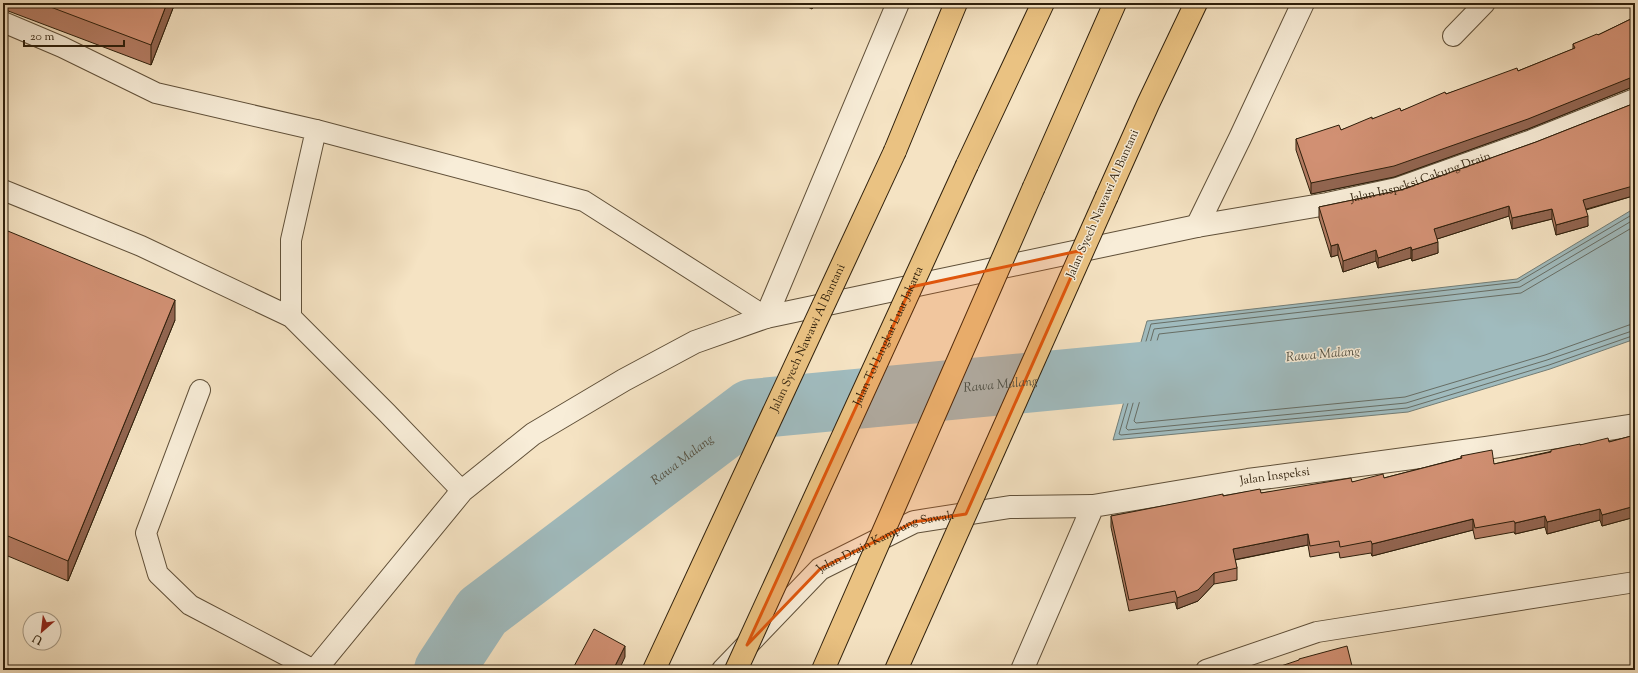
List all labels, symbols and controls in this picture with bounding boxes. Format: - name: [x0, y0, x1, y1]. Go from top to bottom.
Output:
- scale bar: [24, 22, 124, 48]
- text: 20 m: [30, 28, 55, 46]
- street label: Jalan Syech Nawawi Al Bantani: [1062, 126, 1144, 282]
- street label: Jalan Inspeksi Cakung Drain: [1348, 147, 1493, 208]
- street label: Jalan Syech Nawawi Al Bantani: [766, 261, 851, 416]
- street label: Jalan Tol Lingkar Luar Jakarta: [849, 263, 929, 410]
- water label: Rawa Malang: [1285, 343, 1361, 367]
- water label: Rawa Malang: [963, 373, 1039, 398]
- water label: Rawa Malang: [648, 431, 718, 490]
- street label: Jalan Inspeksi: [1238, 463, 1311, 490]
- street label: Jalan Drain Kampung Sawah: [812, 507, 955, 577]
- north arrow: [22, 611, 62, 651]
- text: U: [30, 630, 46, 649]

